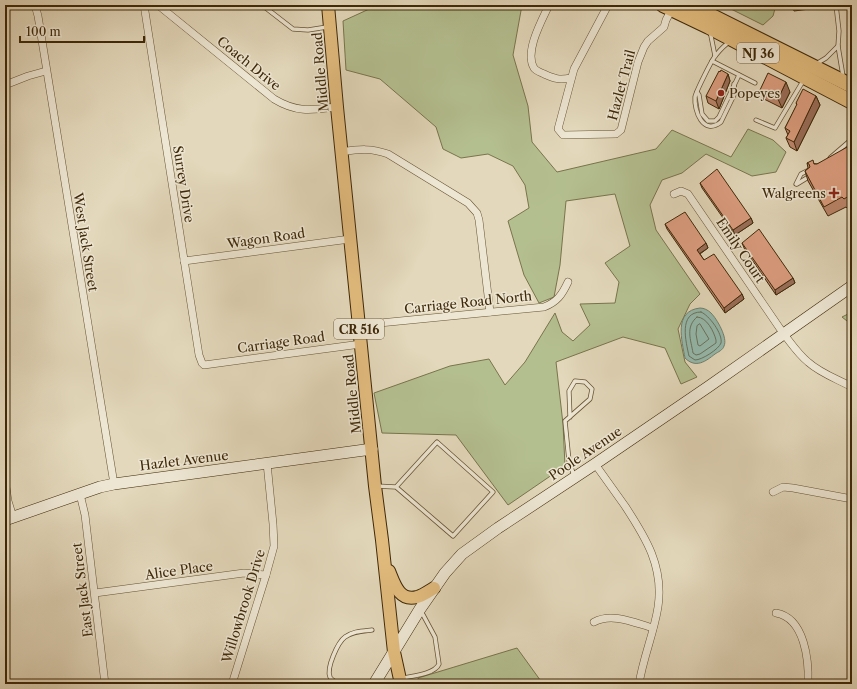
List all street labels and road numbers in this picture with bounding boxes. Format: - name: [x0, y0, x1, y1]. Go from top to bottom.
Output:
- street label: Middle Road: [309, 32, 331, 112]
- street label: Coach Drive: [214, 33, 284, 93]
- road number: NJ 36: [737, 43, 779, 63]
- street label: Hazlet Trail: [604, 48, 638, 122]
- street label: Surrey Drive: [170, 144, 198, 224]
- street label: West Jack Street: [70, 191, 102, 293]
- street label: Emily Court: [713, 214, 769, 286]
- street label: Wagon Road: [225, 225, 306, 252]
- street label: Carriage Road North: [403, 287, 533, 317]
- road number: CR 516: [334, 319, 384, 339]
- street label: Carriage Road: [236, 328, 326, 356]
- street label: Middle Road: [340, 353, 364, 434]
- street label: Poole Avenue: [545, 423, 625, 483]
- street label: Hazlet Avenue: [139, 447, 229, 473]
- street label: East Jack Street: [68, 541, 96, 638]
- street label: Willowbrook Drive: [218, 547, 268, 666]
- street label: Alice Place: [143, 557, 214, 583]

